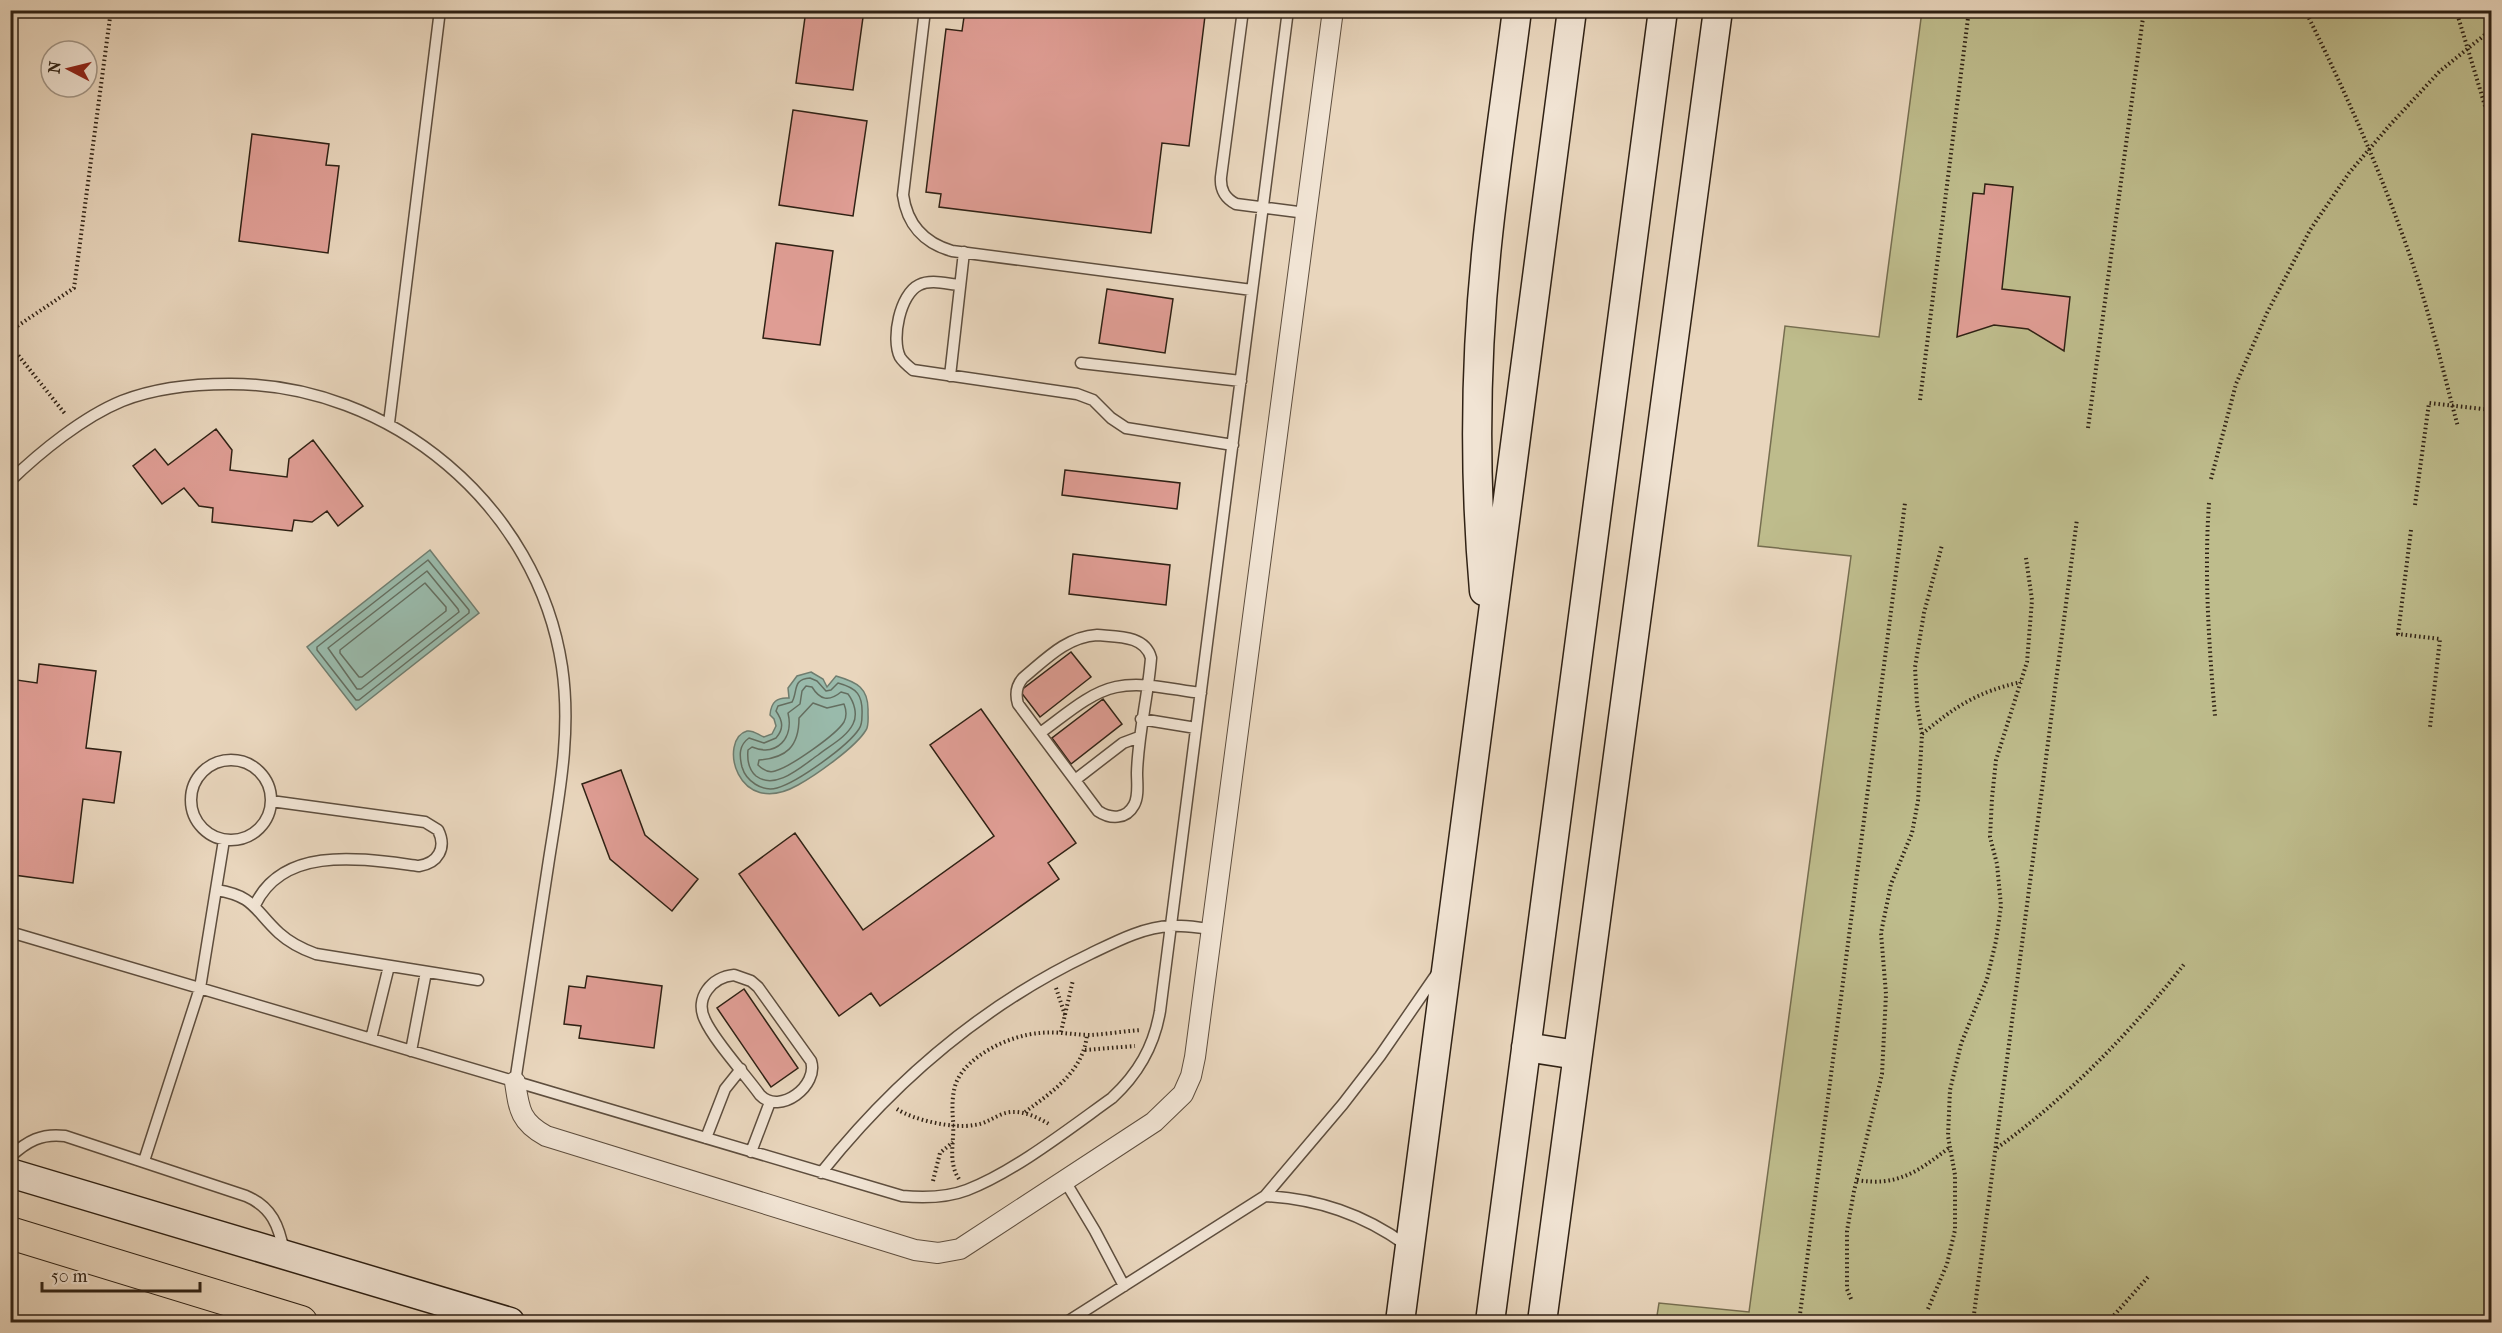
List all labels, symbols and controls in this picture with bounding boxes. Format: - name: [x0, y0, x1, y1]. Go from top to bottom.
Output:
- north arrow: [39, 39, 99, 99]
- text: N: [44, 59, 65, 74]
- scale bar: [42, 1255, 200, 1293]
- text: 50 m: [51, 1266, 88, 1287]

